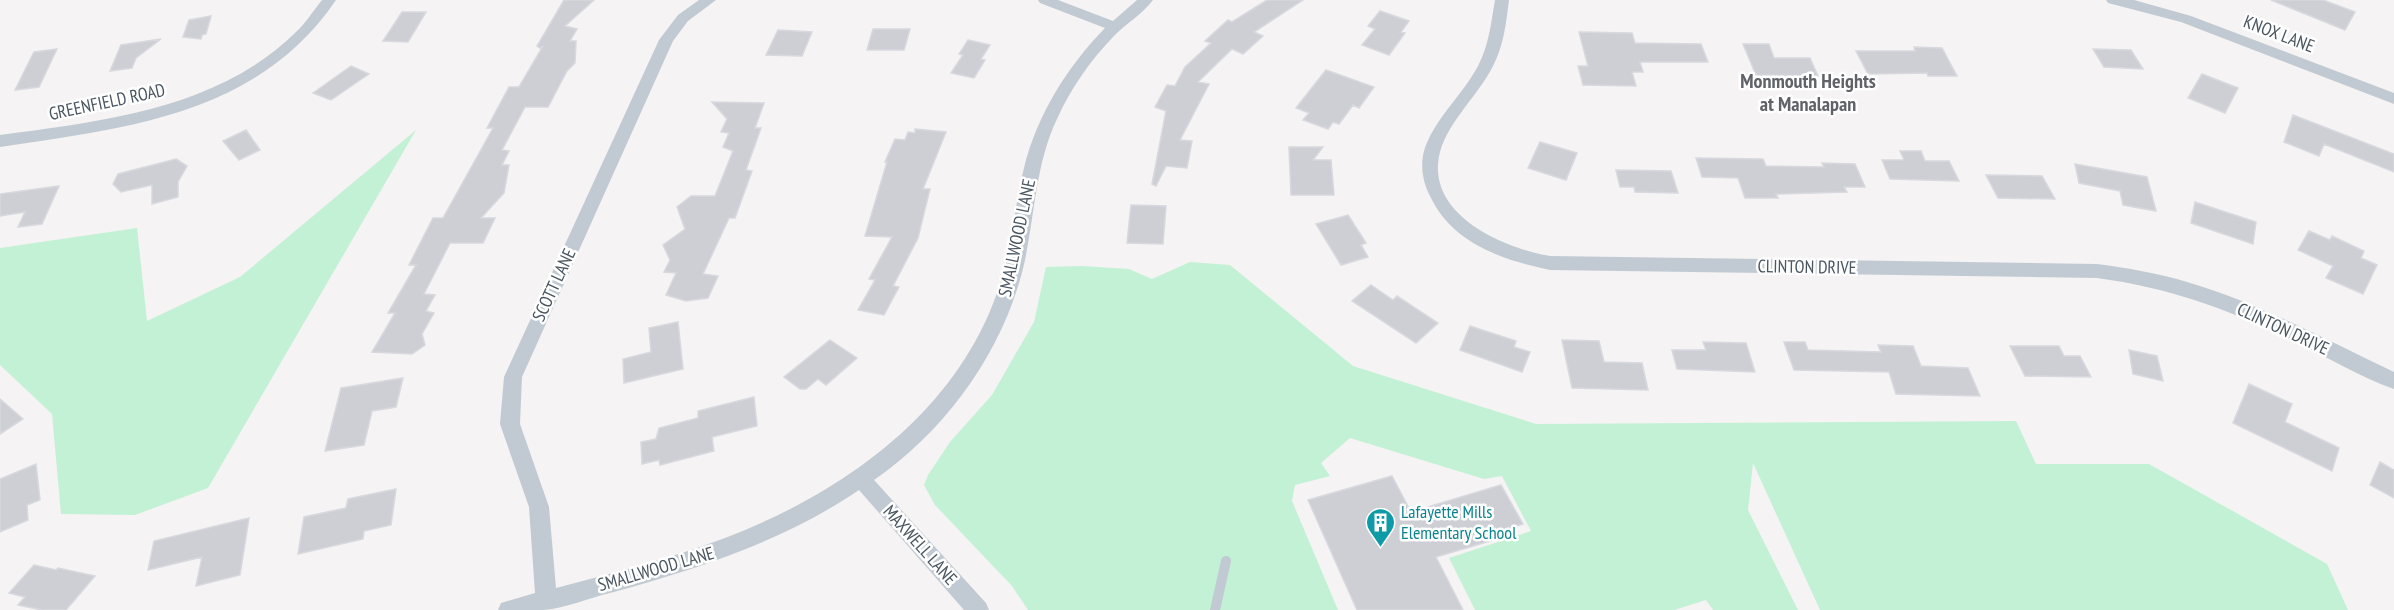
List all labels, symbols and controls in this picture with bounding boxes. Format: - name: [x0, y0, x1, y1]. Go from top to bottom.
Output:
- street label: KNOX LANE: [2241, 10, 2318, 58]
- district label: Monmouth Heights at Manalapan: [1740, 68, 1876, 117]
- street label: GREENFIELD ROAD: [47, 78, 167, 125]
- street label: SMALLWOOD LANE: [993, 177, 1040, 299]
- street label: SCOTT LANE: [527, 245, 580, 325]
- street label: CLINTON DRIVE: [1757, 254, 1857, 279]
- street label: CLINTON DRIVE: [2234, 297, 2333, 360]
- street label: MAXWELL LANE: [878, 500, 962, 589]
- place label: Lafayette Mills Elementary School: [1401, 500, 1517, 544]
- building icon: Lafayette Mills Elementary School: [1364, 506, 1396, 548]
- street label: SMALLWOOD LANE: [595, 541, 717, 596]

